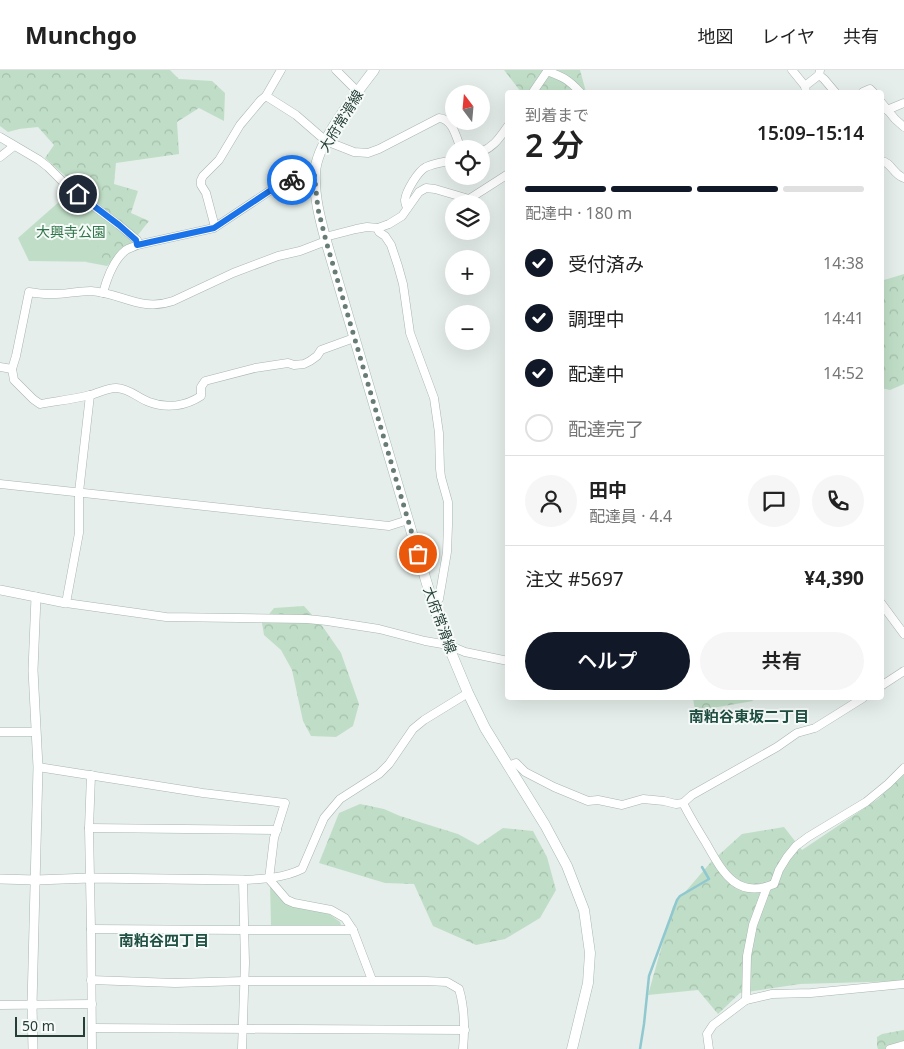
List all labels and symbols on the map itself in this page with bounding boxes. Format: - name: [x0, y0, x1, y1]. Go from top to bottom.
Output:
- north arrow: [445, 85, 490, 130]
- street label: 大府常滑線: [314, 86, 367, 155]
- courier: [267, 155, 317, 205]
- pin: [57, 173, 99, 215]
- park label: 大興寺公園: [36, 222, 106, 241]
- pin: [397, 533, 439, 575]
- street label: 大府常滑線: [420, 584, 461, 656]
- district label: 南粕谷東坂二丁目: [689, 706, 809, 726]
- district label: 南粕谷四丁目: [119, 930, 209, 950]
- scale bar: [15, 1014, 85, 1037]

